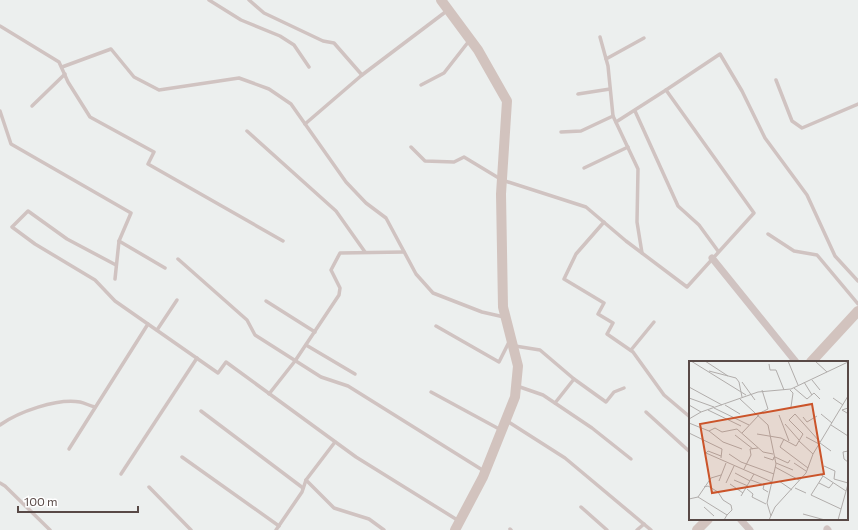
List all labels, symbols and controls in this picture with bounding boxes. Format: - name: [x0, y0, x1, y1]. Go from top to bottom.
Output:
- inset map: [689, 361, 848, 520]
- scale bar: [18, 488, 138, 514]
- text: 100 m: [24, 494, 58, 508]

